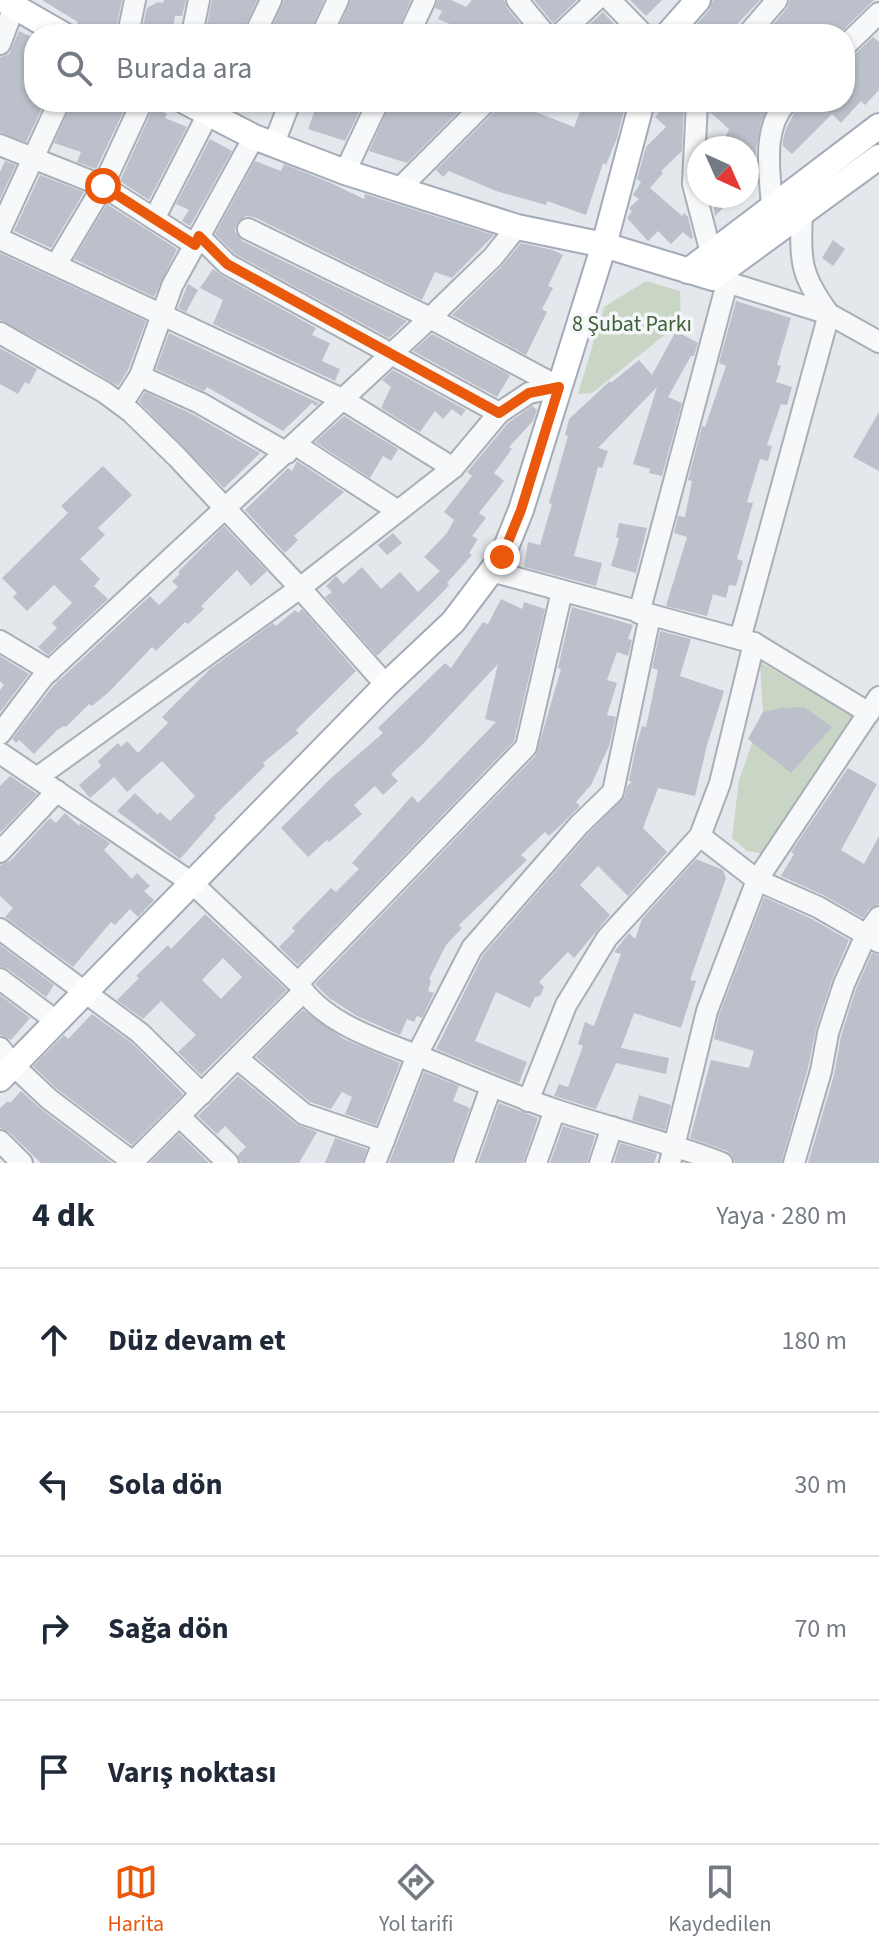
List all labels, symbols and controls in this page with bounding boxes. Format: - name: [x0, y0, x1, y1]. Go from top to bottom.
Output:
- search box: [24, 24, 855, 112]
- icon: search: [52, 46, 96, 90]
- text: Burada ara: [116, 47, 253, 90]
- north arrow: [687, 136, 759, 208]
- route start: [85, 168, 121, 204]
- park label: 8 Şubat Parkı: [572, 308, 692, 340]
- route end: [484, 539, 520, 575]
- text: 4 dk: [32, 1191, 95, 1240]
- text: Yaya · 280 m: [716, 1197, 847, 1234]
- icon: ahead: [32, 1318, 76, 1362]
- text: Düz devam et: [108, 1319, 286, 1362]
- text: 180 m: [781, 1322, 847, 1359]
- icon: left: [32, 1462, 76, 1506]
- text: Sola dön: [108, 1463, 223, 1506]
- text: 30 m: [794, 1466, 847, 1503]
- icon: right: [32, 1606, 76, 1650]
- text: Sağa dön: [108, 1607, 229, 1650]
- text: 70 m: [794, 1610, 847, 1647]
- icon: arrive: [32, 1750, 76, 1794]
- text: Varış noktası: [108, 1751, 276, 1794]
- tab: Harita: [107, 1860, 164, 1940]
- tab: Yol tarifi: [379, 1860, 453, 1940]
- tab: Kaydedilen: [668, 1860, 772, 1940]

